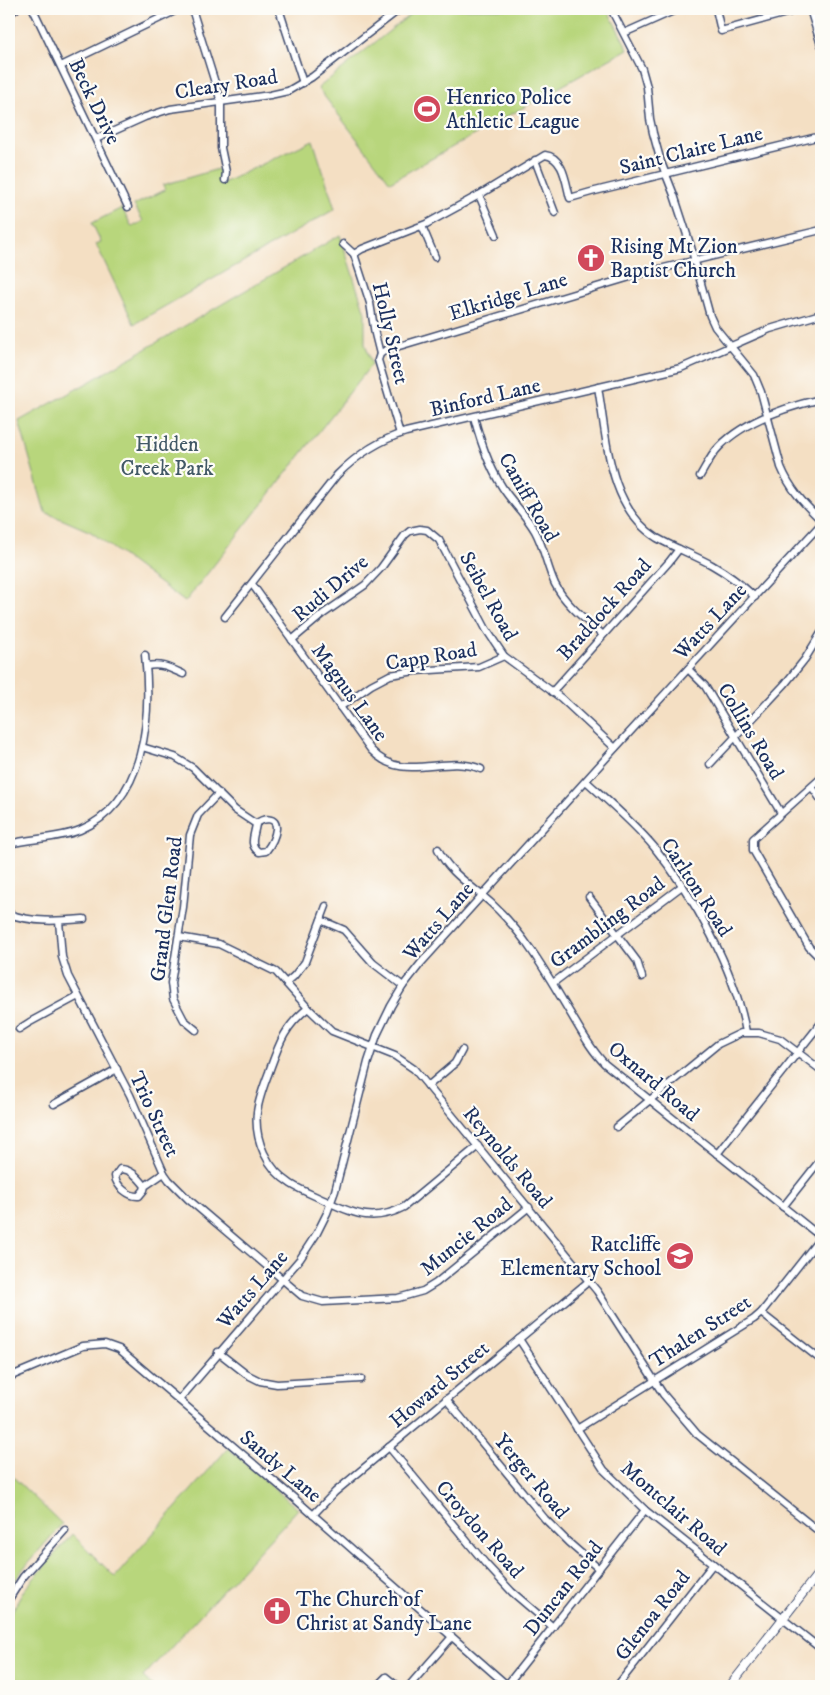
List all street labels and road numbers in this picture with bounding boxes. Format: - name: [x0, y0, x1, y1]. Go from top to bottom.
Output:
- street label: Beck Drive: [62, 54, 126, 149]
- street label: Cleary Road: [173, 64, 280, 106]
- street label: Saint Claire Lane: [617, 121, 766, 181]
- street label: Elkridge Lane: [446, 267, 571, 327]
- street label: Holly Street: [366, 280, 414, 387]
- street label: Binford Lane: [427, 373, 543, 423]
- street label: Caniff Road: [492, 448, 564, 547]
- street label: Seibel Road: [453, 547, 523, 646]
- street label: Rudi Drive: [287, 549, 374, 628]
- street label: Braddock Road: [552, 553, 658, 666]
- street label: Watts Lane: [668, 578, 753, 666]
- street label: Capp Road: [384, 637, 479, 677]
- street label: Magnus Lane: [305, 639, 394, 747]
- street label: Collins Road: [711, 678, 789, 785]
- street label: Carlton Road: [655, 833, 738, 942]
- street label: Grand Glen Road: [145, 835, 189, 983]
- street label: Grambling Road: [545, 871, 671, 975]
- street label: Watts Lane: [397, 877, 480, 967]
- street label: Oxnard Road: [602, 1036, 705, 1128]
- street label: Trio Street: [123, 1068, 185, 1162]
- street label: Reynolds Road: [457, 1101, 558, 1214]
- street label: Muncie Road: [415, 1191, 518, 1282]
- street label: Watts Lane: [211, 1245, 294, 1335]
- street label: Thalen Street: [645, 1289, 756, 1374]
- street label: Howard Street: [384, 1335, 495, 1434]
- street label: Sandy Lane: [234, 1425, 327, 1509]
- street label: Yerger Road: [488, 1429, 575, 1525]
- street label: Montclair Road: [615, 1456, 732, 1562]
- street label: Croydon Road: [430, 1475, 529, 1584]
- street label: Duncan Road: [519, 1535, 609, 1641]
- street label: Glenoa Road: [609, 1565, 696, 1666]

